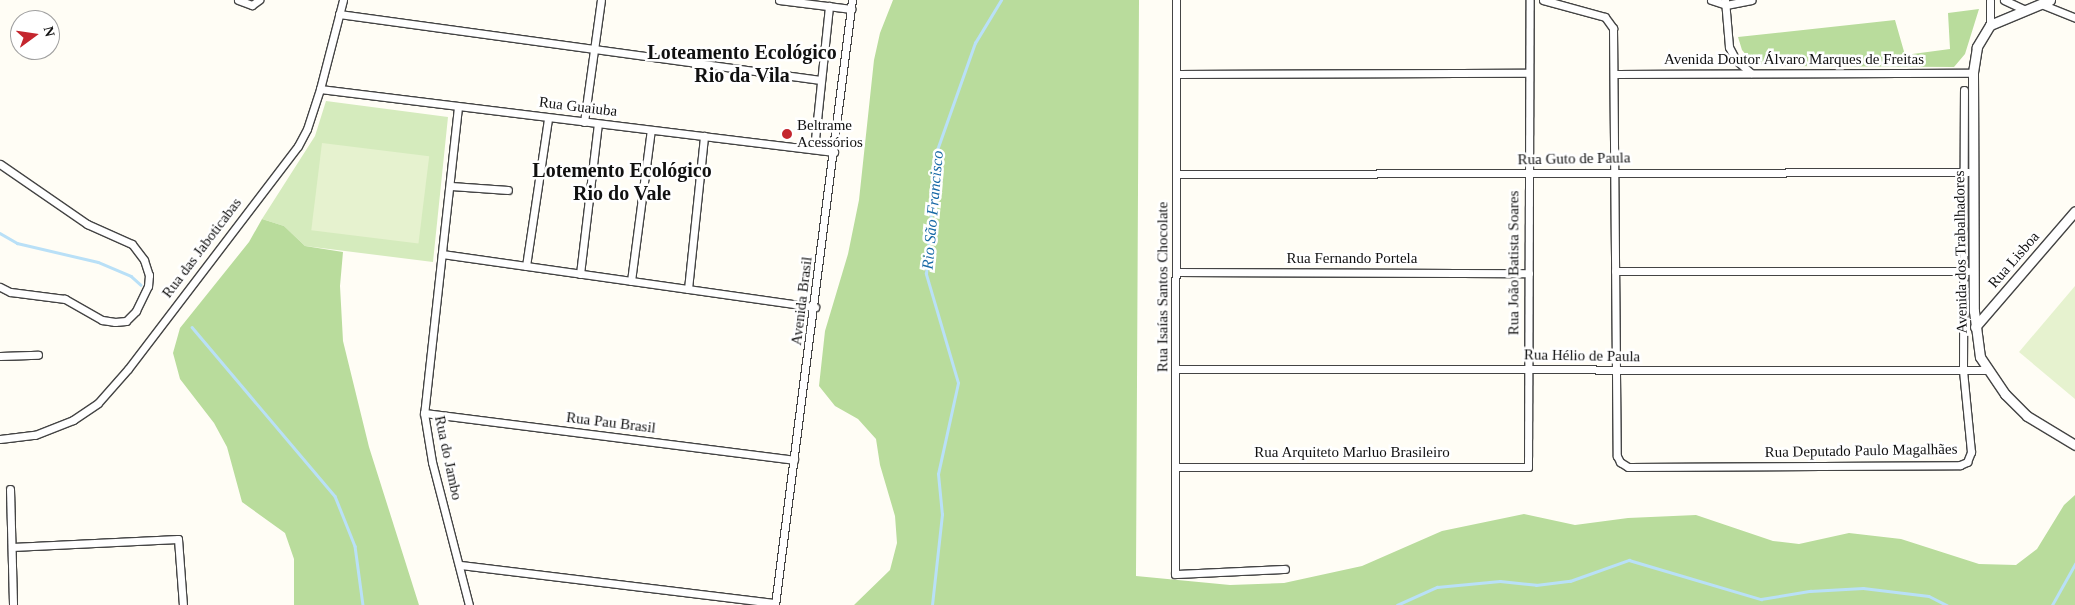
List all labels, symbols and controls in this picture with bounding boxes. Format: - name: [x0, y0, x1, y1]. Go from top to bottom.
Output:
- north arrow: [10, 10, 60, 60]
- text: N: [41, 25, 58, 38]
- district label: Loteamento Ecológico Rio da Vila: [647, 40, 837, 87]
- street label: Avenida Doutor Álvaro Marques de Freitas: [1664, 51, 1924, 69]
- street label: Rua Guaiuba: [538, 93, 618, 121]
- place label: Beltrame Acessórios: [797, 116, 863, 151]
- marker: Beltrame Acessórios: [781, 128, 793, 140]
- street label: Rua Guto de Paula: [1517, 149, 1631, 169]
- water label: Rio São Francisco: [918, 150, 948, 270]
- district label: Lotemento Ecológico Rio do Vale: [532, 158, 712, 205]
- street label: Avenida dos Trabalhadores: [1951, 170, 1971, 334]
- street label: Rua João Batista Soares: [1505, 191, 1523, 335]
- street label: Rua das Jaboticabas: [158, 194, 246, 302]
- street label: Rua Isaías Santos Chocolate: [1154, 202, 1172, 372]
- street label: Rua Lisboa: [1985, 228, 2043, 292]
- street label: Rua Fernando Portela: [1287, 250, 1417, 268]
- street label: Avenida Brasil: [788, 256, 816, 346]
- street label: Rua Hélio de Paula: [1524, 346, 1640, 366]
- street label: Rua Pau Brasil: [565, 409, 657, 437]
- street label: Rua do Jambo: [430, 414, 466, 502]
- street label: Rua Deputado Paulo Magalhães: [1764, 440, 1958, 462]
- street label: Rua Arquiteto Marluo Brasileiro: [1254, 444, 1450, 462]

